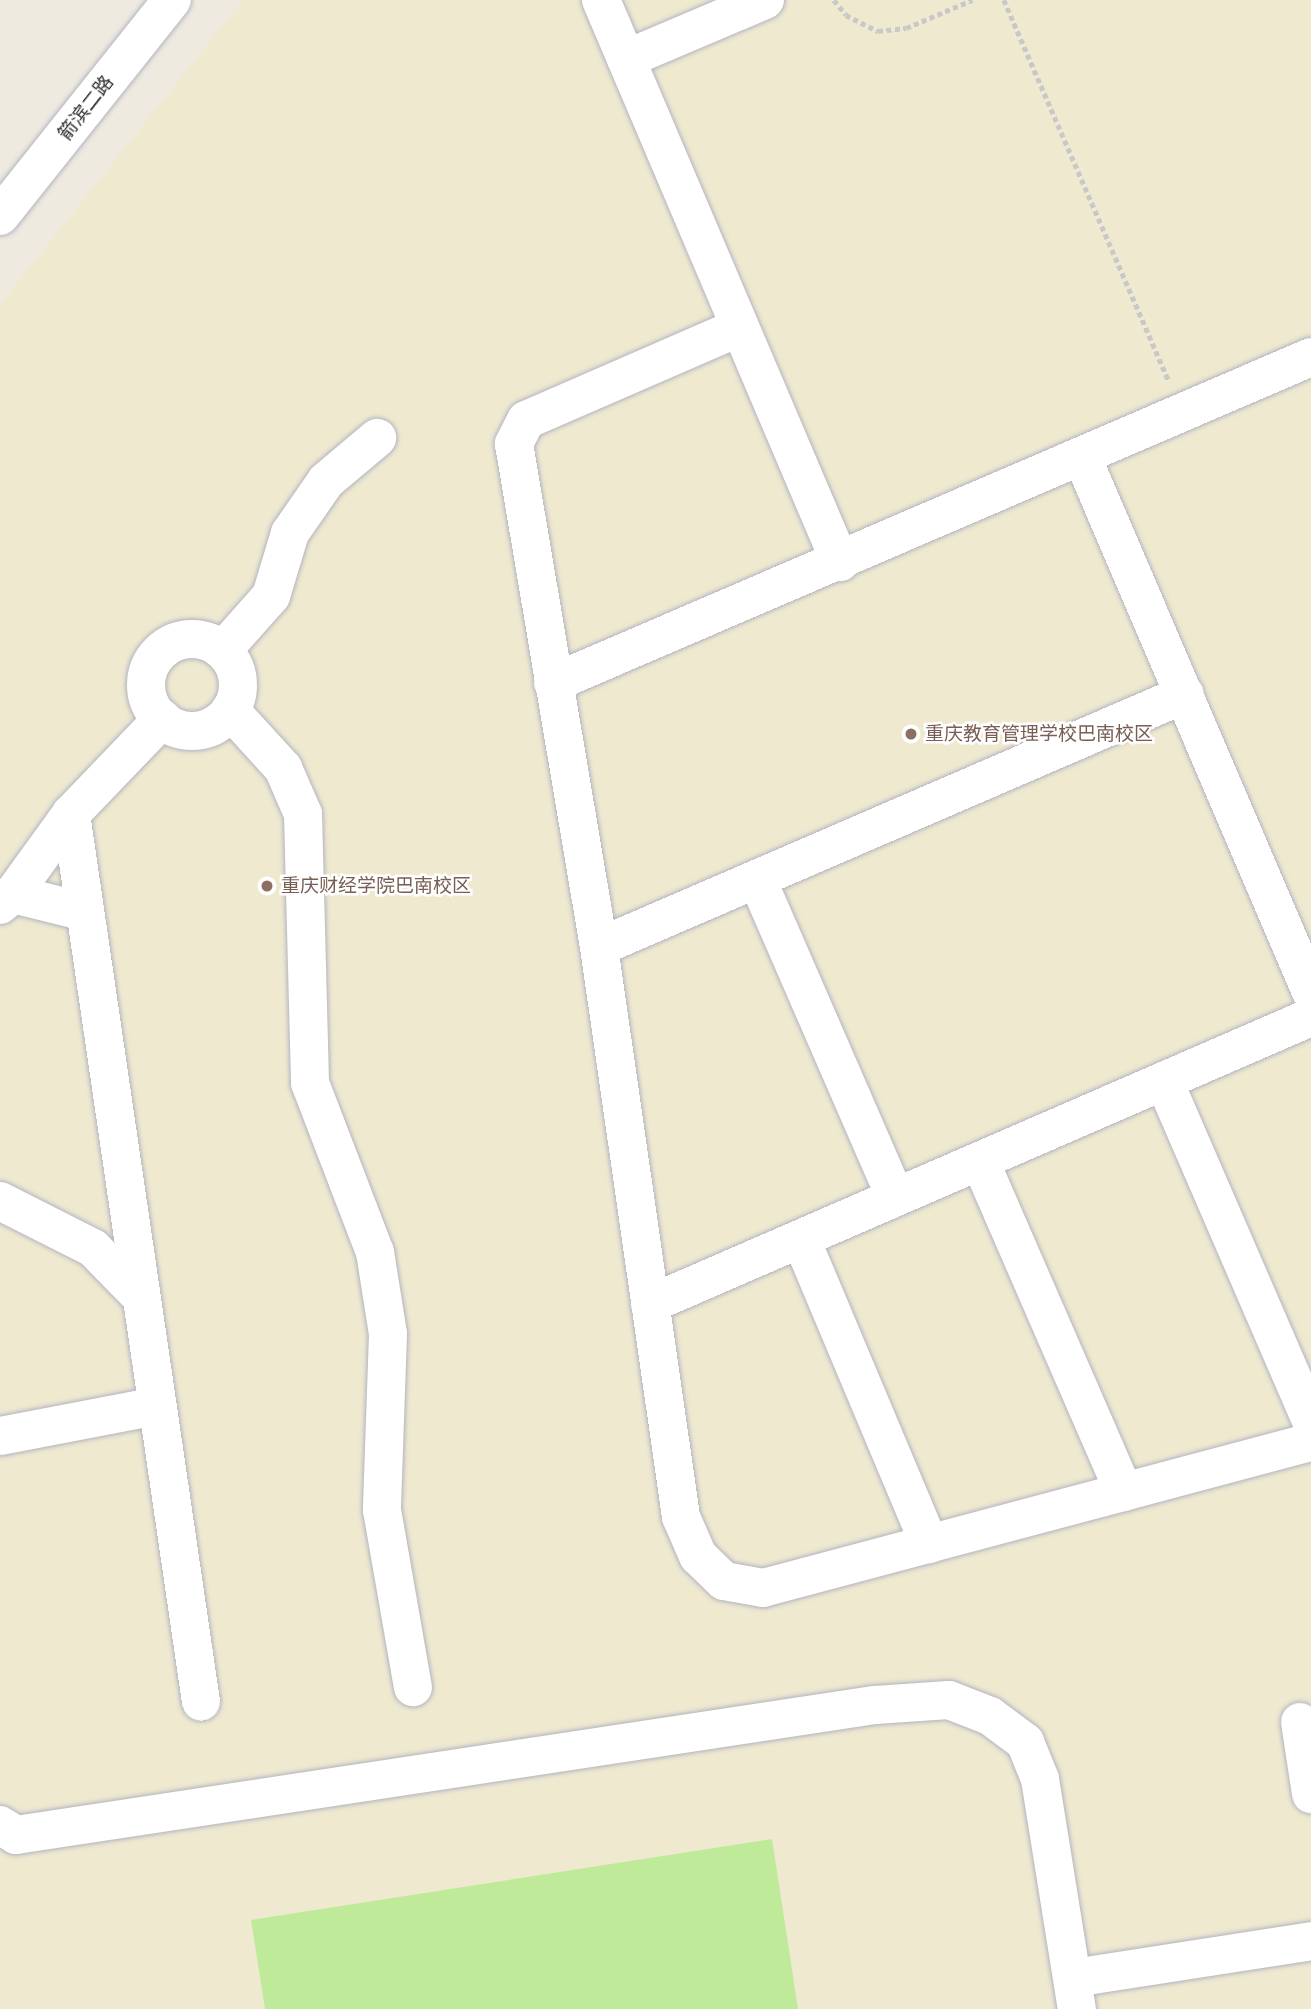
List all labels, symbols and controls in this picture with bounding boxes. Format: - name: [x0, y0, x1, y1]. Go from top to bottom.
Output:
- street label: 箭滨二路: [54, 71, 118, 145]
- place label: 重庆教育管理学校巴南校区: [925, 723, 1153, 745]
- marker: 重庆教育管理学校巴南校区: [903, 726, 919, 742]
- place label: 重庆财经学院巴南校区: [281, 875, 471, 897]
- marker: 重庆财经学院巴南校区: [259, 878, 275, 894]

